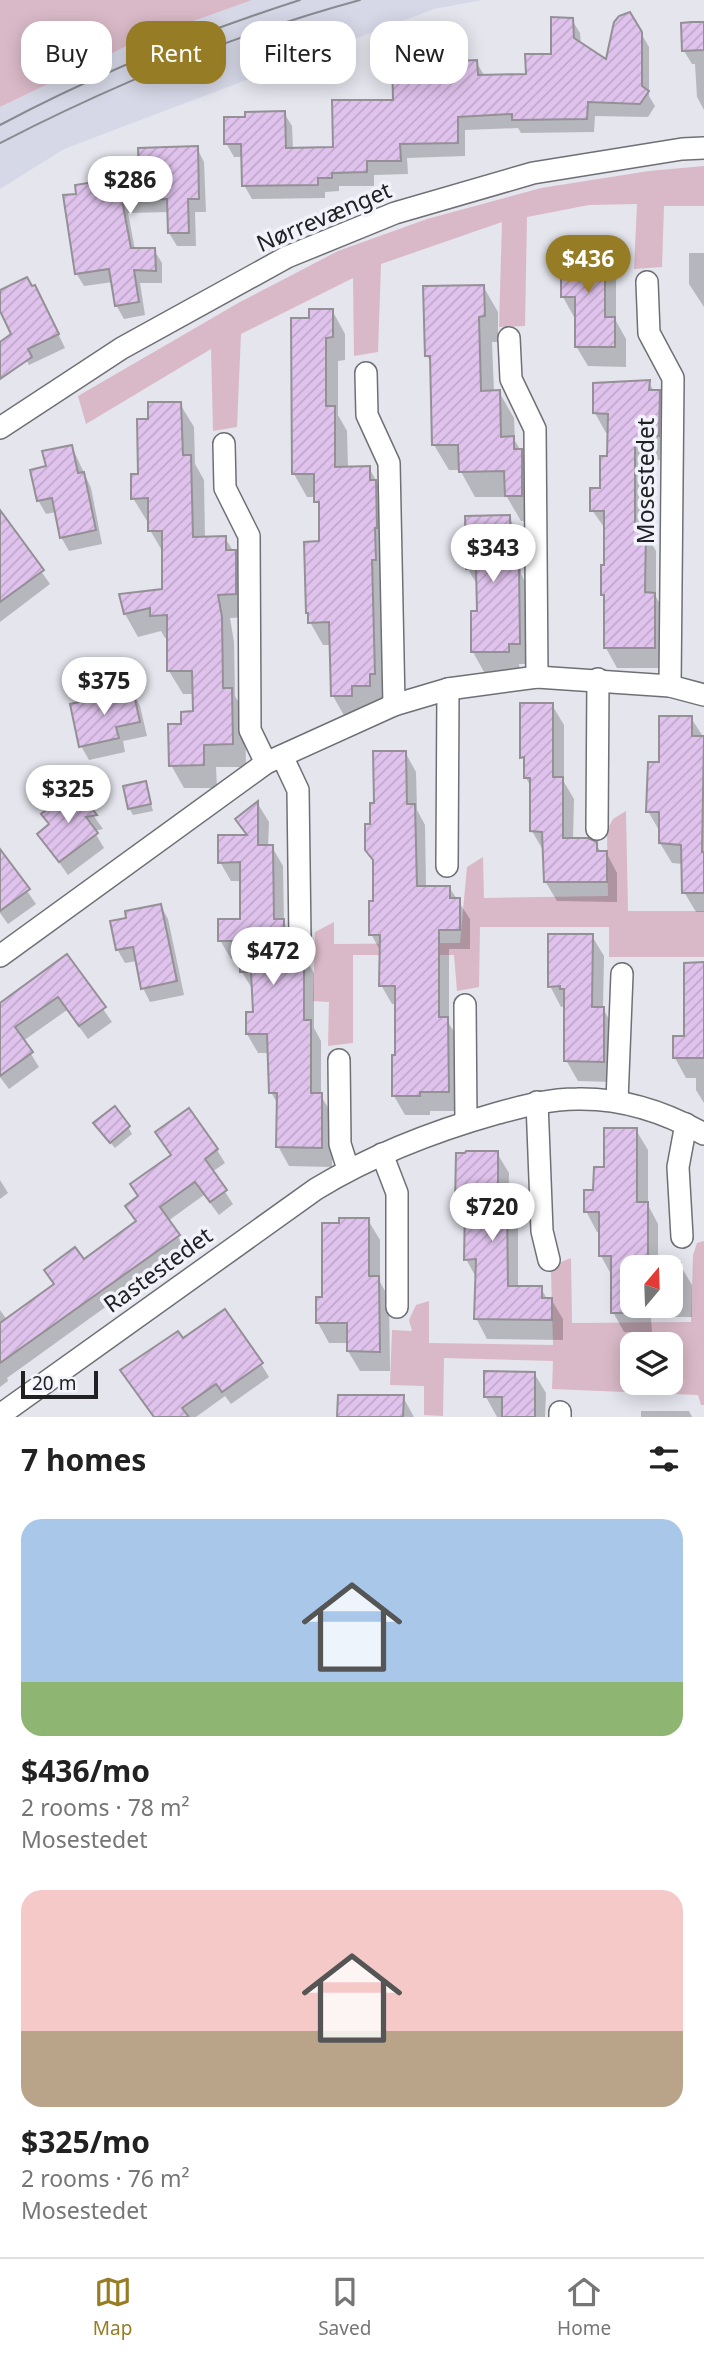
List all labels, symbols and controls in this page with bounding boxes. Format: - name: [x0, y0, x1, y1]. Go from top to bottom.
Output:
- chip: Buy: [21, 21, 112, 84]
- chip: Rent: [126, 21, 226, 84]
- chip: Filters: [240, 21, 356, 84]
- chip: New: [370, 21, 468, 84]
- pin: $286: [89, 156, 171, 216]
- text: $286: [104, 163, 156, 195]
- street label: Nørrevænget: [251, 173, 396, 259]
- pin: $436: [547, 236, 629, 295]
- text: $436: [562, 242, 614, 274]
- street label: Mosestedet: [629, 418, 661, 544]
- pin: $343: [452, 524, 534, 584]
- text: $343: [467, 531, 519, 563]
- pin: $375: [63, 658, 145, 717]
- text: $375: [78, 664, 130, 696]
- pin: $325: [27, 766, 109, 825]
- text: $325: [42, 772, 94, 804]
- pin: $472: [232, 928, 314, 987]
- text: $472: [247, 934, 299, 966]
- pin: $720: [451, 1184, 533, 1243]
- text: $720: [466, 1190, 518, 1222]
- street label: Rastestedet: [97, 1219, 218, 1320]
- north arrow: [620, 1255, 682, 1318]
- map controls: [620, 1255, 683, 1395]
- button: layers: [620, 1332, 683, 1395]
- scale bar: [21, 1368, 98, 1400]
- text: 20 m: [32, 1370, 76, 1396]
- text: 7 homes: [21, 1439, 146, 1480]
- icon: filters: [645, 1440, 683, 1478]
- icon: home: [289, 1564, 415, 1690]
- text: $436/mo: [21, 1750, 150, 1791]
- text: 2 rooms · 78 m²: [21, 1791, 190, 1823]
- text: Mosestedet: [21, 1823, 147, 1855]
- icon: home: [289, 1935, 415, 2061]
- text: $325/mo: [21, 2121, 150, 2162]
- text: 2 rooms · 76 m²: [21, 2162, 190, 2194]
- text: Mosestedet: [21, 2194, 147, 2226]
- tab: Map: [93, 2273, 132, 2341]
- tab: Saved: [318, 2273, 371, 2341]
- tab: Home: [557, 2273, 611, 2341]

